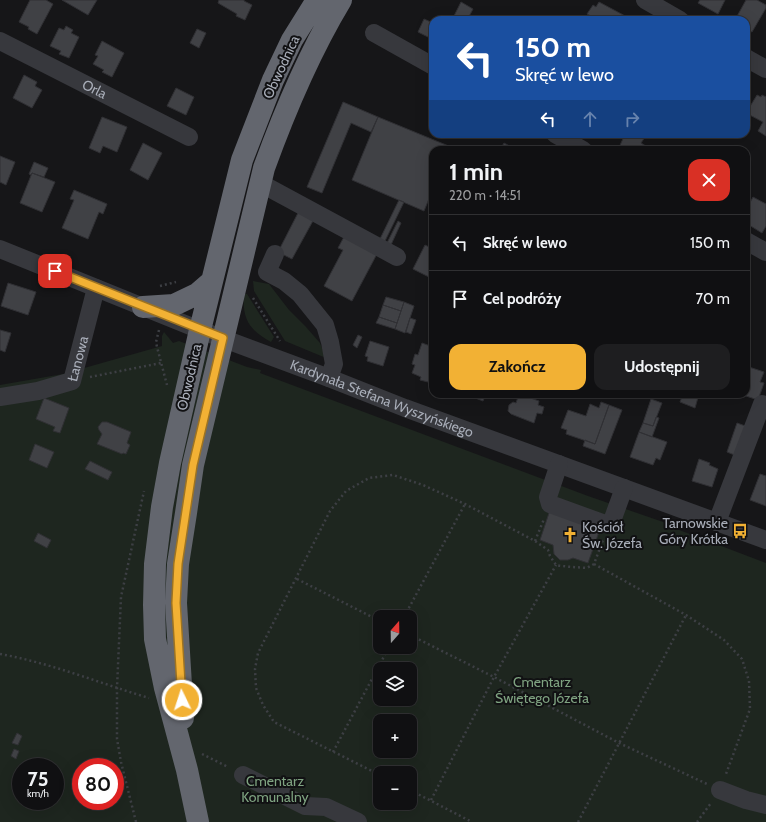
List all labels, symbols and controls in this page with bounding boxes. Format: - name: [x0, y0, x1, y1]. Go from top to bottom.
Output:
- text: 150 m: [515, 30, 591, 64]
- street label: Obwodnica: [259, 32, 304, 102]
- icon: left: [449, 32, 501, 84]
- text: Skręć w lewo: [515, 64, 614, 86]
- street label: Orla: [79, 75, 110, 103]
- icon: left: [537, 108, 559, 130]
- icon: ahead: [579, 108, 601, 130]
- icon: right: [621, 108, 643, 130]
- text: 1 min: [449, 157, 503, 186]
- button: close: [688, 159, 730, 201]
- text: 220 m · 14:51: [449, 187, 521, 203]
- icon: left: [449, 232, 471, 254]
- text: Skręć w lewo: [483, 234, 567, 252]
- text: 150 m: [690, 234, 730, 252]
- pin: [38, 254, 72, 288]
- icon: arrive: [44, 260, 66, 282]
- icon: arrive: [449, 288, 471, 310]
- text: Cel podróży: [483, 290, 561, 308]
- text: 70 m: [696, 290, 730, 308]
- street label: Łanowa: [63, 334, 92, 383]
- street label: Obwodnica: [173, 342, 205, 412]
- button: Zakończ: [449, 344, 586, 390]
- button: Udostępnij: [594, 344, 730, 390]
- street label: Kardynała Stefana Wyszyńskiego: [288, 355, 476, 441]
- place label: Tarnowskie Góry Krótka: [659, 514, 728, 548]
- place label: Kościół Św. Józefa: [582, 518, 642, 552]
- bus stop icon: Tarnowskie Góry Krótka: [731, 522, 749, 540]
- church icon: Kościół Św. Józefa: [561, 526, 579, 544]
- north arrow: [373, 610, 417, 654]
- map controls: [373, 610, 417, 810]
- button: layers: [373, 662, 417, 706]
- park label: Cmentarz Świętego Józefa: [495, 673, 589, 707]
- position arrow: [161, 679, 203, 721]
- button: +: [373, 714, 417, 758]
- speed limit sign: 80: [72, 758, 124, 810]
- button: −: [373, 766, 417, 810]
- text: 75: [28, 767, 48, 791]
- park label: Cmentarz Komunalny: [241, 772, 309, 806]
- text: km/h: [27, 787, 49, 800]

